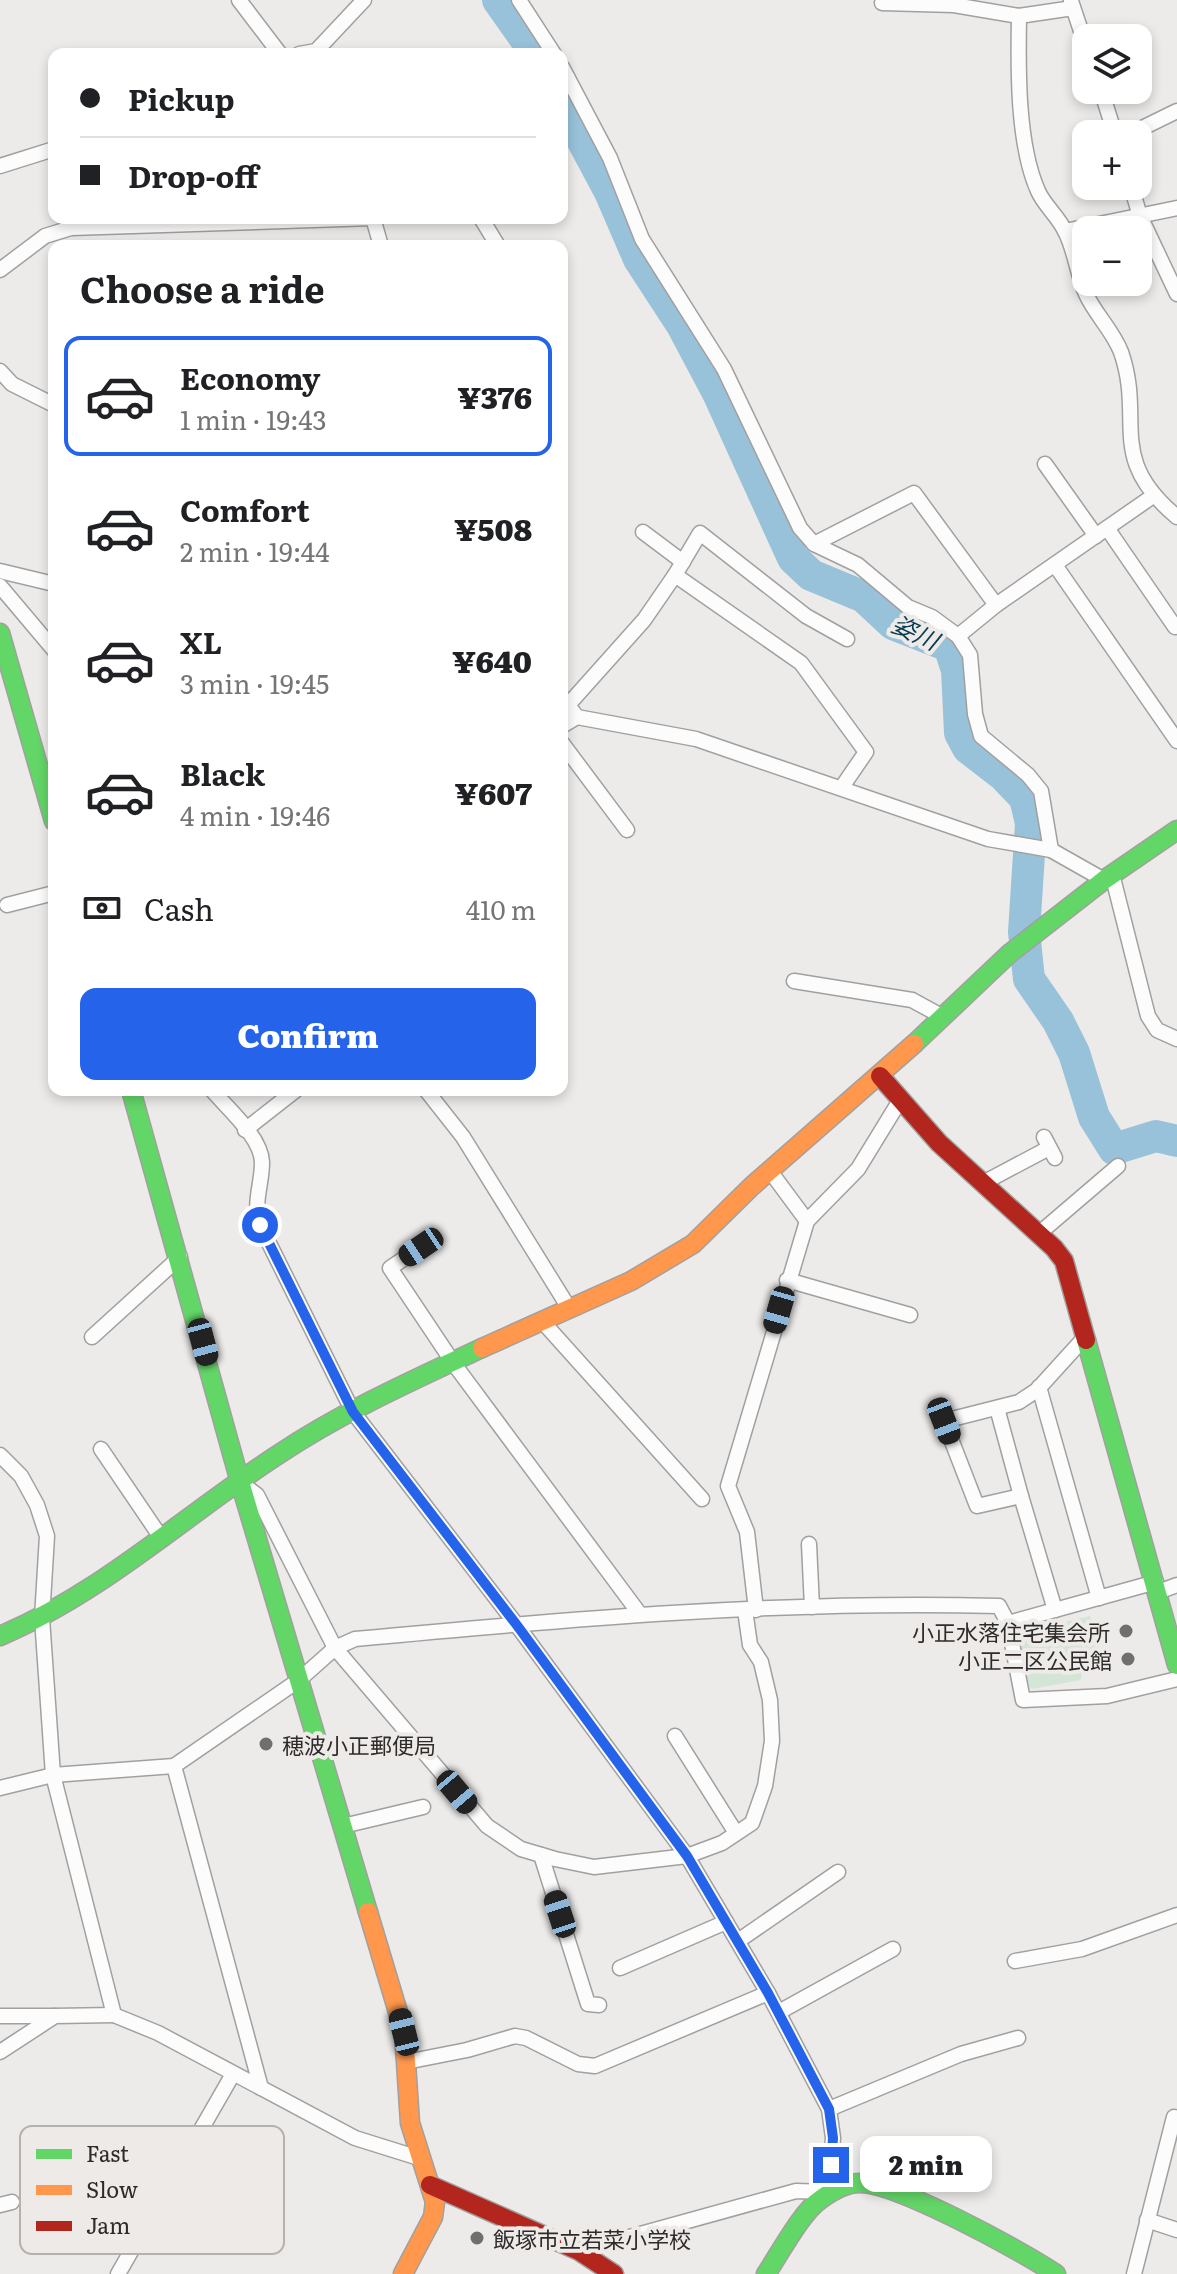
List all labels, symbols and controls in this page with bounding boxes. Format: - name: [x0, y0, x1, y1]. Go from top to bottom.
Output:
- map controls: [1072, 24, 1152, 296]
- button: layers: [1072, 24, 1152, 104]
- text: Pickup: [128, 76, 235, 120]
- button: +: [1072, 120, 1152, 200]
- text: Drop-off: [128, 153, 258, 197]
- button: −: [1072, 216, 1152, 296]
- text: Choose a ride: [80, 261, 325, 314]
- text: Economy: [180, 355, 320, 399]
- icon: car: [84, 360, 156, 432]
- text: ¥376: [457, 374, 532, 418]
- text: 1 min · 19:43: [180, 399, 327, 438]
- text: Comfort: [180, 487, 310, 531]
- icon: car: [84, 492, 156, 564]
- text: ¥508: [454, 506, 532, 550]
- text: 2 min · 19:44: [180, 531, 330, 570]
- water label: 姿川: [887, 605, 948, 658]
- text: XL: [180, 619, 222, 663]
- icon: car: [84, 624, 156, 696]
- text: ¥640: [452, 638, 532, 682]
- text: 3 min · 19:45: [180, 663, 329, 702]
- text: Black: [180, 751, 265, 795]
- icon: car: [84, 756, 156, 828]
- text: ¥607: [455, 770, 532, 814]
- text: 4 min · 19:46: [180, 795, 330, 834]
- icon: cash: [80, 886, 124, 930]
- text: Cash: [144, 886, 214, 930]
- text: 410 m: [466, 889, 536, 928]
- button: Confirm: [80, 988, 536, 1080]
- route start: [242, 1207, 278, 1243]
- car: [394, 1224, 448, 1270]
- car: [761, 1284, 797, 1336]
- car: [185, 1316, 221, 1368]
- car: [924, 1394, 964, 1448]
- place label: 小正水落住宅集会所: [912, 1615, 1110, 1648]
- marker: 小正水落住宅集会所: [1117, 1622, 1135, 1640]
- place label: 小正二区公民館: [958, 1643, 1112, 1676]
- marker: 小正二区公民館: [1119, 1650, 1137, 1668]
- place label: 穂波小正郵便局: [282, 1728, 436, 1761]
- marker: 穂波小正郵便局: [257, 1735, 275, 1753]
- car: [432, 1766, 482, 1818]
- car: [541, 1887, 579, 1941]
- car: [387, 2006, 421, 2058]
- legend: [20, 2126, 284, 2254]
- text: Fast: [86, 2136, 129, 2169]
- callout: 2 min: [859, 2137, 991, 2193]
- text: 2 min: [889, 2144, 963, 2183]
- route end: [813, 2147, 849, 2183]
- text: Slow: [86, 2172, 138, 2205]
- text: Jam: [86, 2208, 130, 2241]
- place label: 飯塚市立若菜小学校: [493, 2222, 691, 2255]
- marker: 飯塚市立若菜小学校: [468, 2229, 486, 2247]

